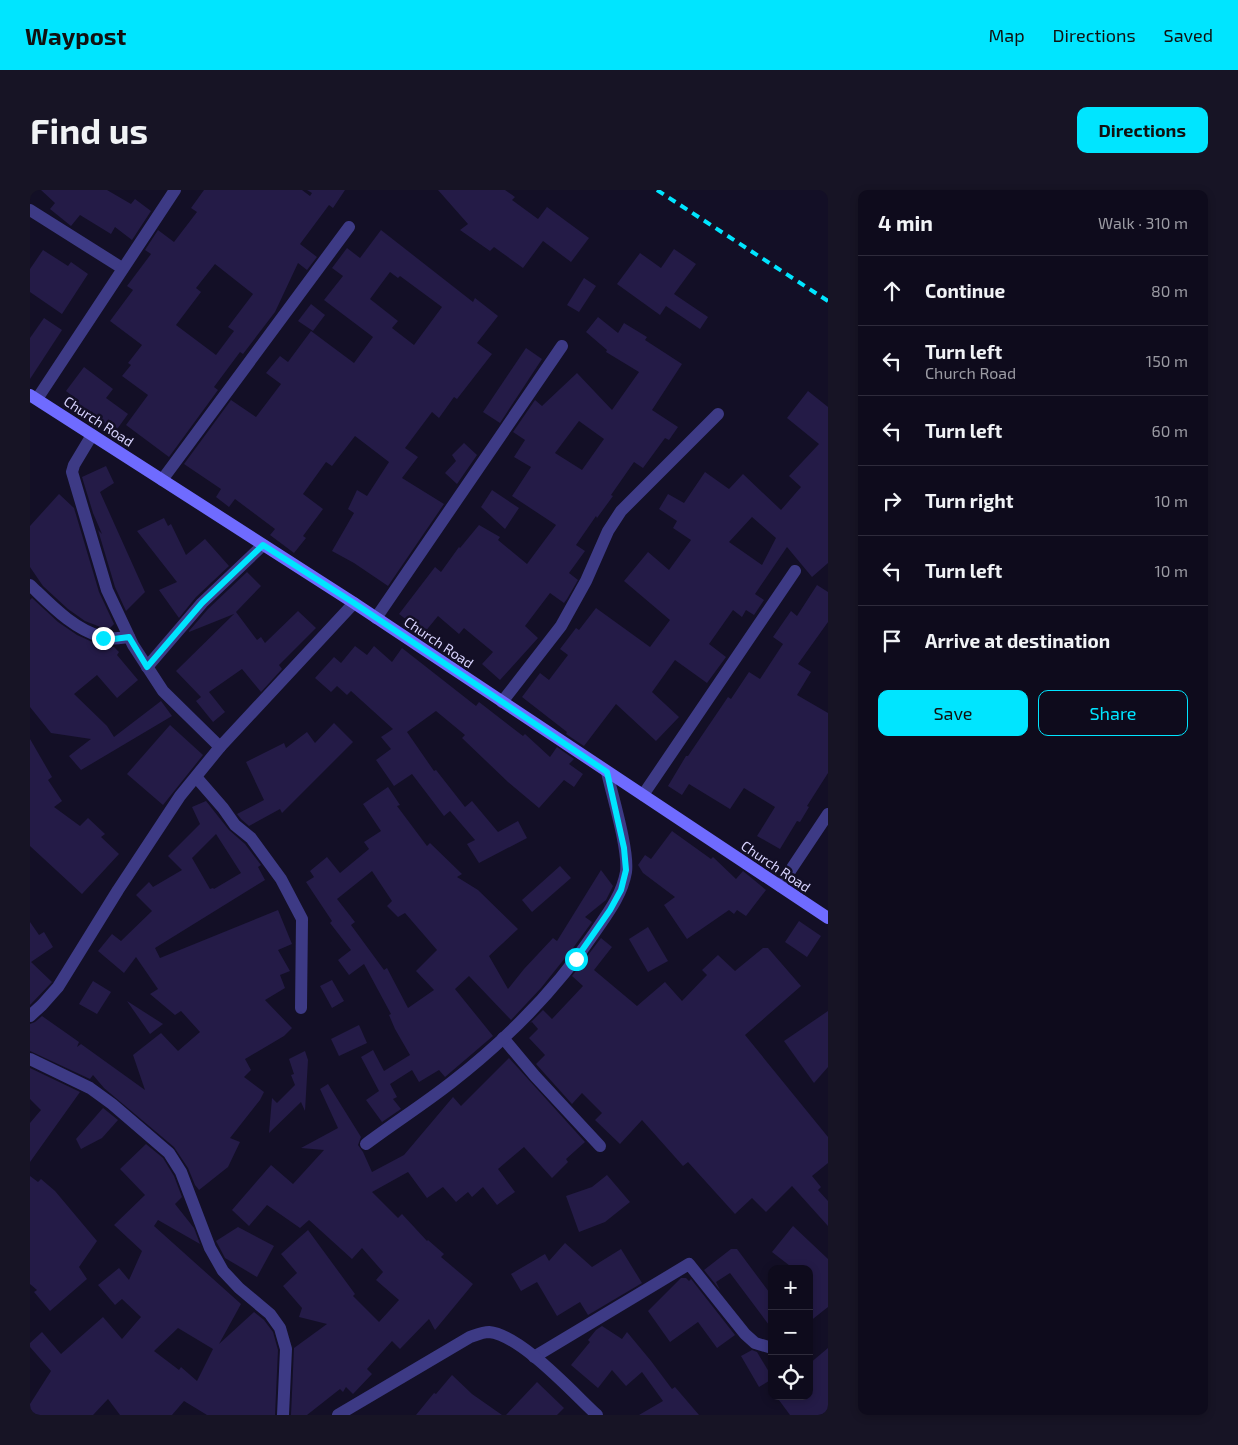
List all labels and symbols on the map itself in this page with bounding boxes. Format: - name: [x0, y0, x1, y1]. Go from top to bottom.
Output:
- street label: Church Road: [61, 392, 137, 450]
- street label: Church Road: [401, 613, 477, 671]
- route end: [92, 627, 115, 650]
- street label: Church Road: [738, 837, 814, 895]
- route start: [565, 948, 588, 971]

